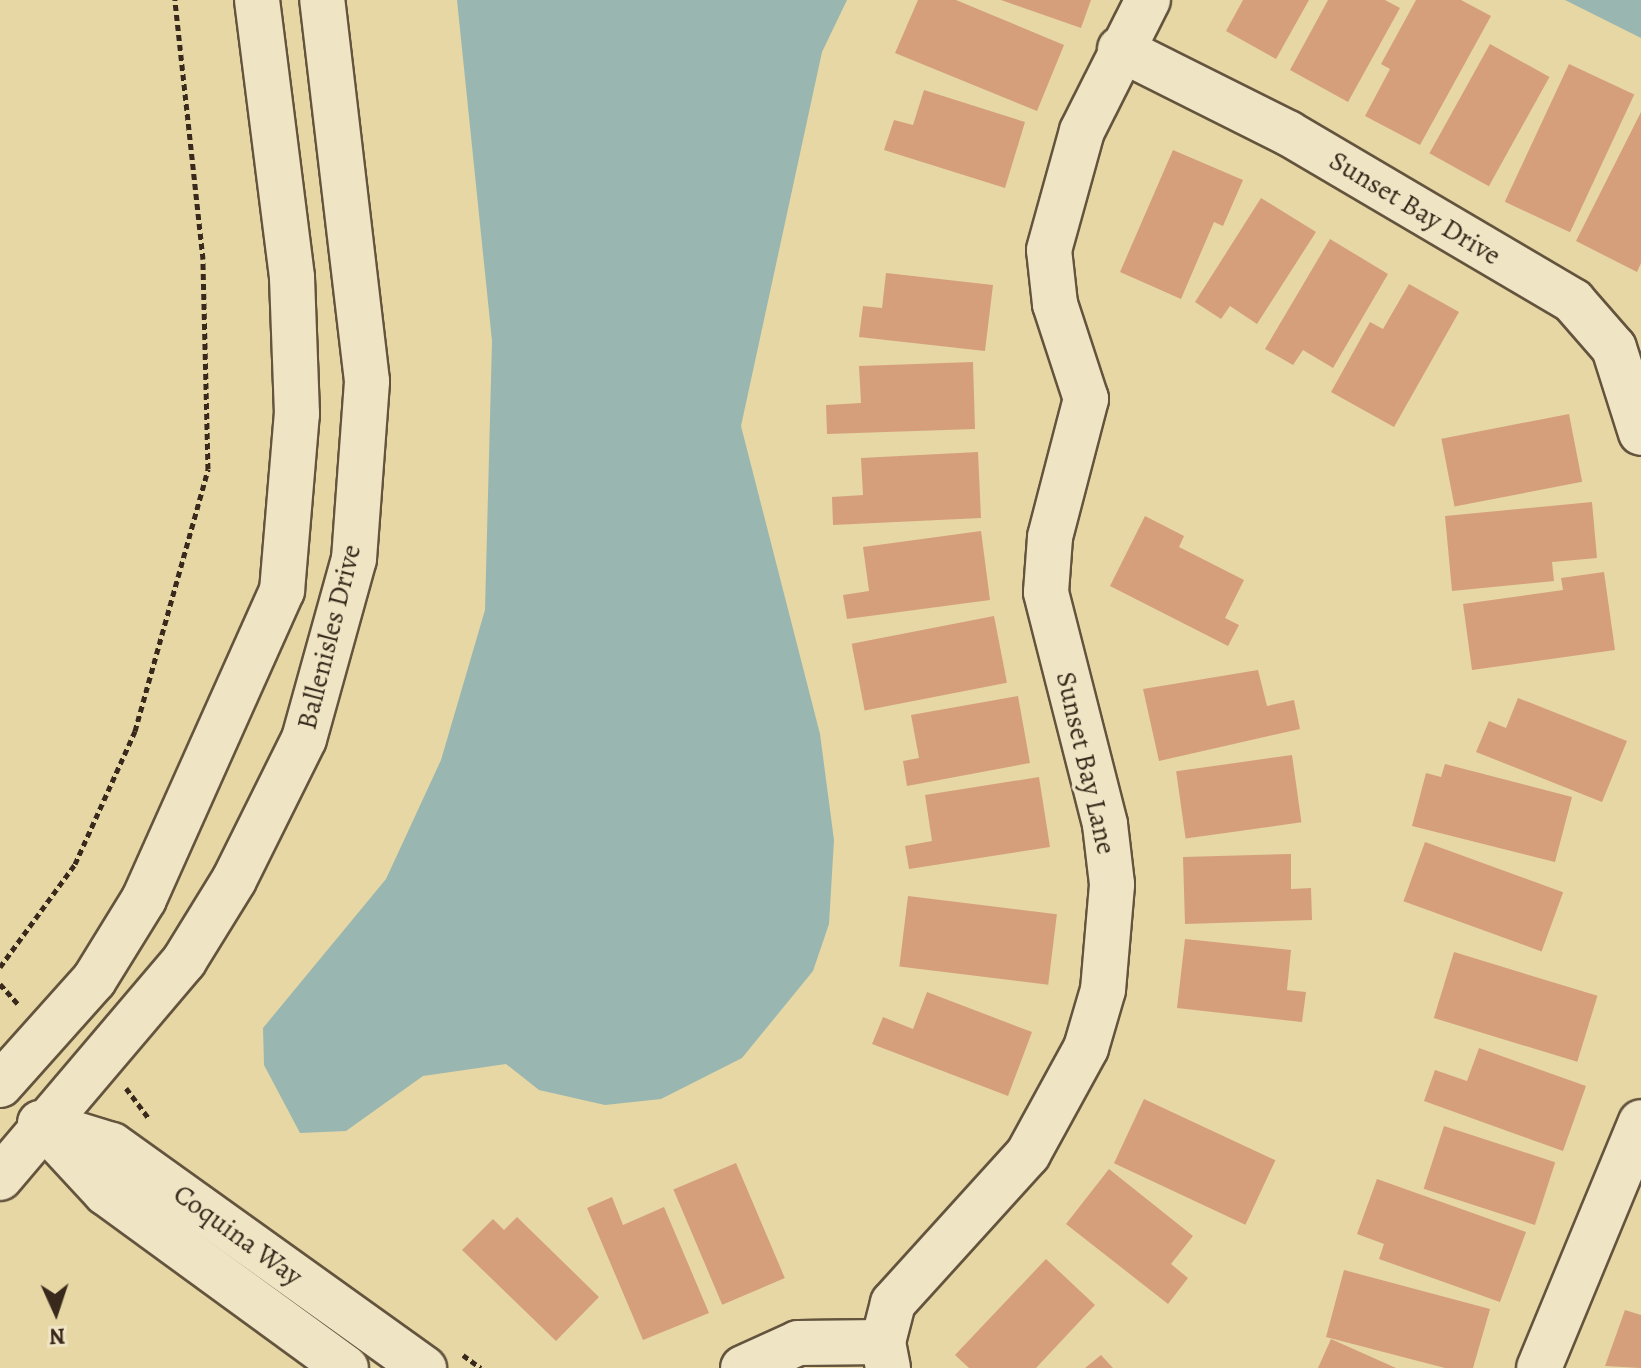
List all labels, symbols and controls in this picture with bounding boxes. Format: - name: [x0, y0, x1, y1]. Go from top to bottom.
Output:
- street label: Sunset Bay Drive: [1323, 144, 1507, 272]
- street label: Ballenisles Drive: [290, 541, 368, 733]
- street label: Sunset Bay Lane: [1049, 668, 1123, 858]
- street label: Coquina Way: [167, 1177, 309, 1293]
- north arrow: [16, 1272, 96, 1352]
- text: N: [48, 1321, 66, 1351]

